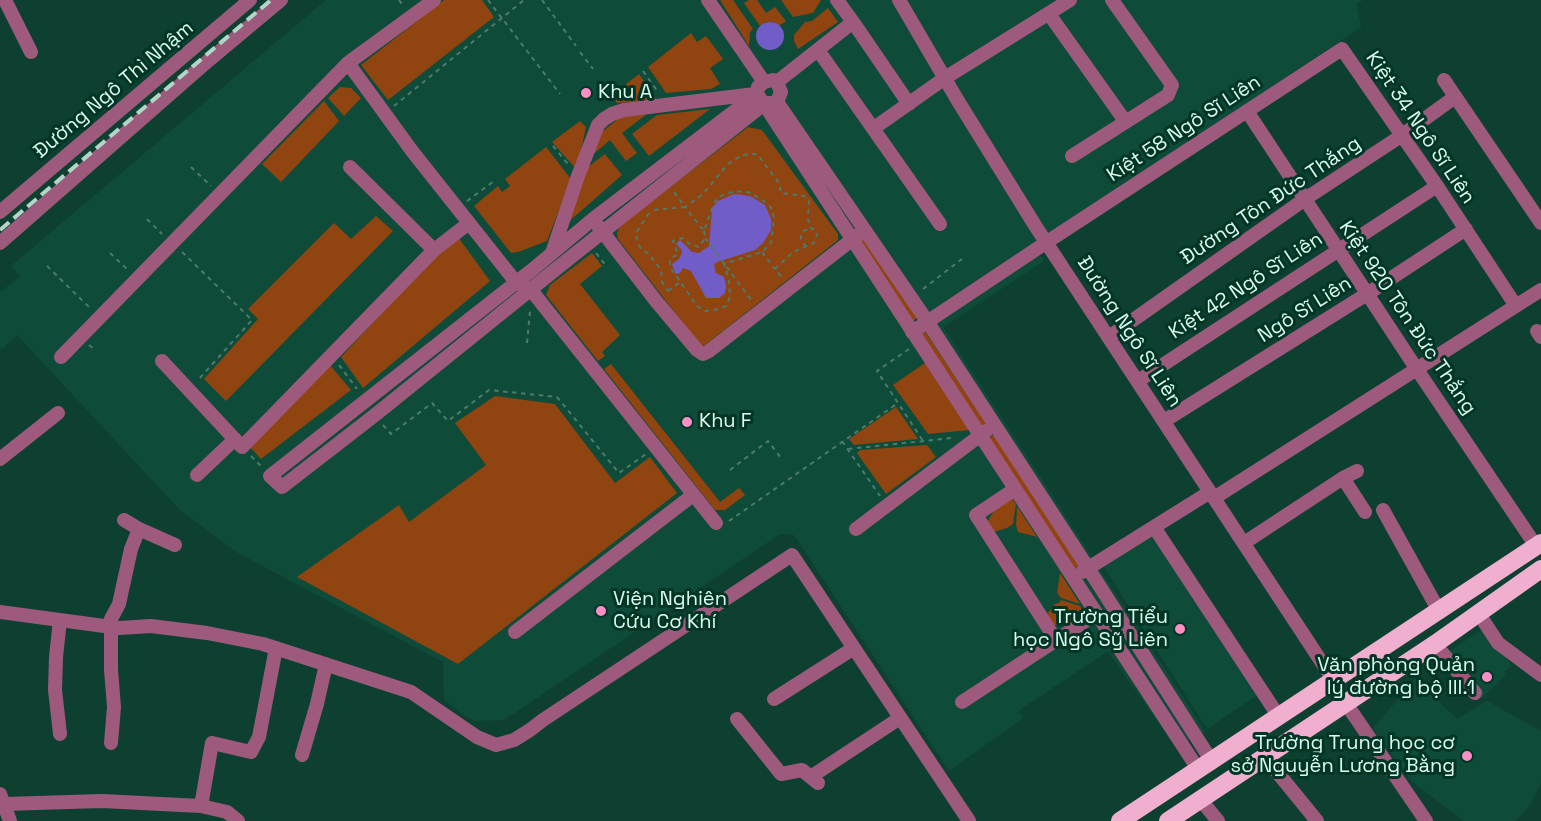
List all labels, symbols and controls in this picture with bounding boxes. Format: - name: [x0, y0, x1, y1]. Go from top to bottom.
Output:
- street label: Đường Ngô Thì Nhậm: [29, 16, 199, 164]
- street label: Kiệt 34 Ngô Sĩ Liên: [1360, 47, 1480, 209]
- street label: Kiệt 58 Ngô Sĩ Liên: [1103, 70, 1265, 188]
- place label: Khu A: [598, 81, 652, 105]
- marker: Khu A: [579, 86, 593, 100]
- street label: Đường Tôn Đức Thắng: [1176, 132, 1366, 270]
- street label: Kiệt 920 Tôn Đức Thắng: [1333, 217, 1481, 419]
- street label: Kiệt 42 Ngô Sĩ Liên: [1165, 227, 1327, 345]
- street label: Đường Ngô Sĩ Liên: [1071, 252, 1187, 412]
- street label: Ngô Sĩ Liên: [1254, 272, 1356, 348]
- place label: Khu F: [699, 410, 751, 434]
- marker: Khu F: [680, 415, 694, 429]
- place label: Viện Nghiên Cứu Cơ Khí: [613, 588, 727, 635]
- marker: Viện Nghiên Cứu Cơ Khí: [594, 604, 608, 618]
- place label: Trường Tiểu học Ngô Sỹ Liên: [1013, 606, 1168, 653]
- marker: Trường Tiểu học Ngô Sỹ Liên: [1173, 622, 1187, 636]
- place label: Văn phòng Quản lý đường bộ III.1: [1317, 654, 1475, 701]
- marker: Văn phòng Quản lý đường bộ III.1: [1480, 670, 1494, 684]
- place label: Trường Trung học cơ sở Nguyễn Lương Bằng: [1231, 732, 1455, 779]
- marker: Trường Trung học cơ sở Nguyễn Lương Bằng: [1460, 749, 1474, 763]

